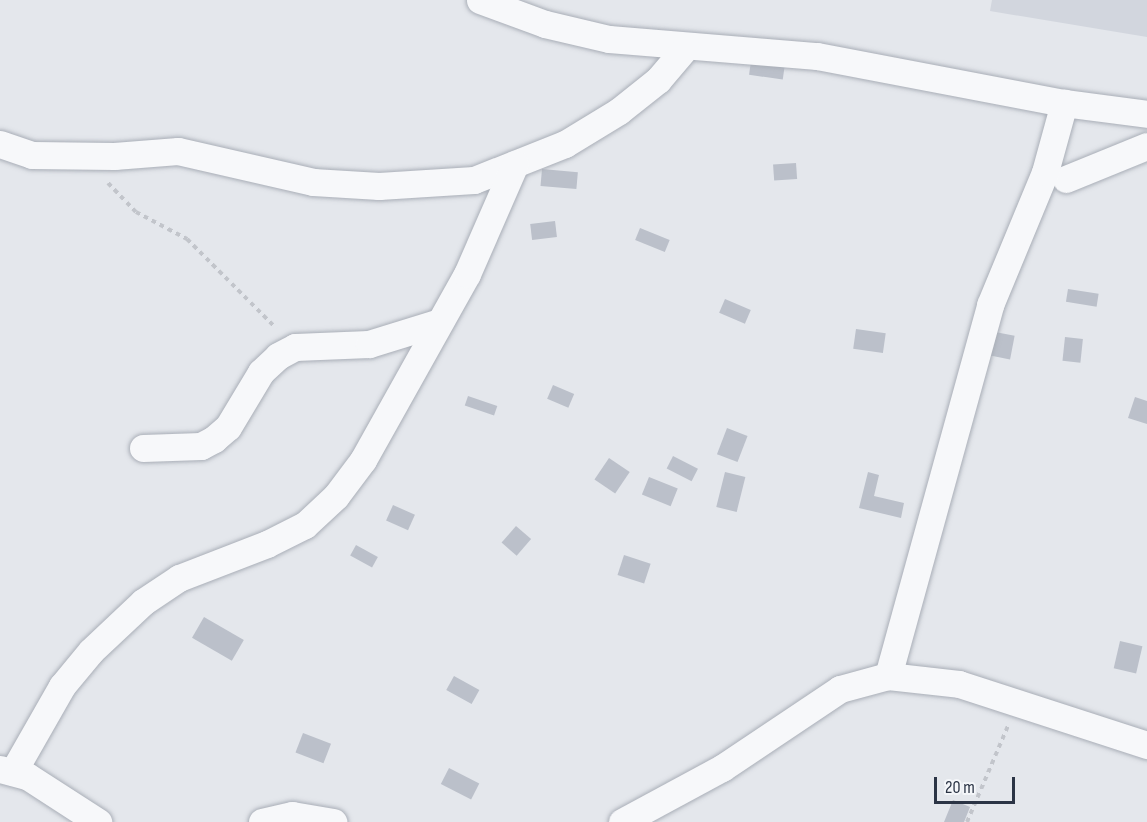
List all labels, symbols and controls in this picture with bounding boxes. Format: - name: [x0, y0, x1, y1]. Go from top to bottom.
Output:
- scale bar: [937, 765, 1018, 803]
- text: 20 m: [945, 777, 975, 798]

